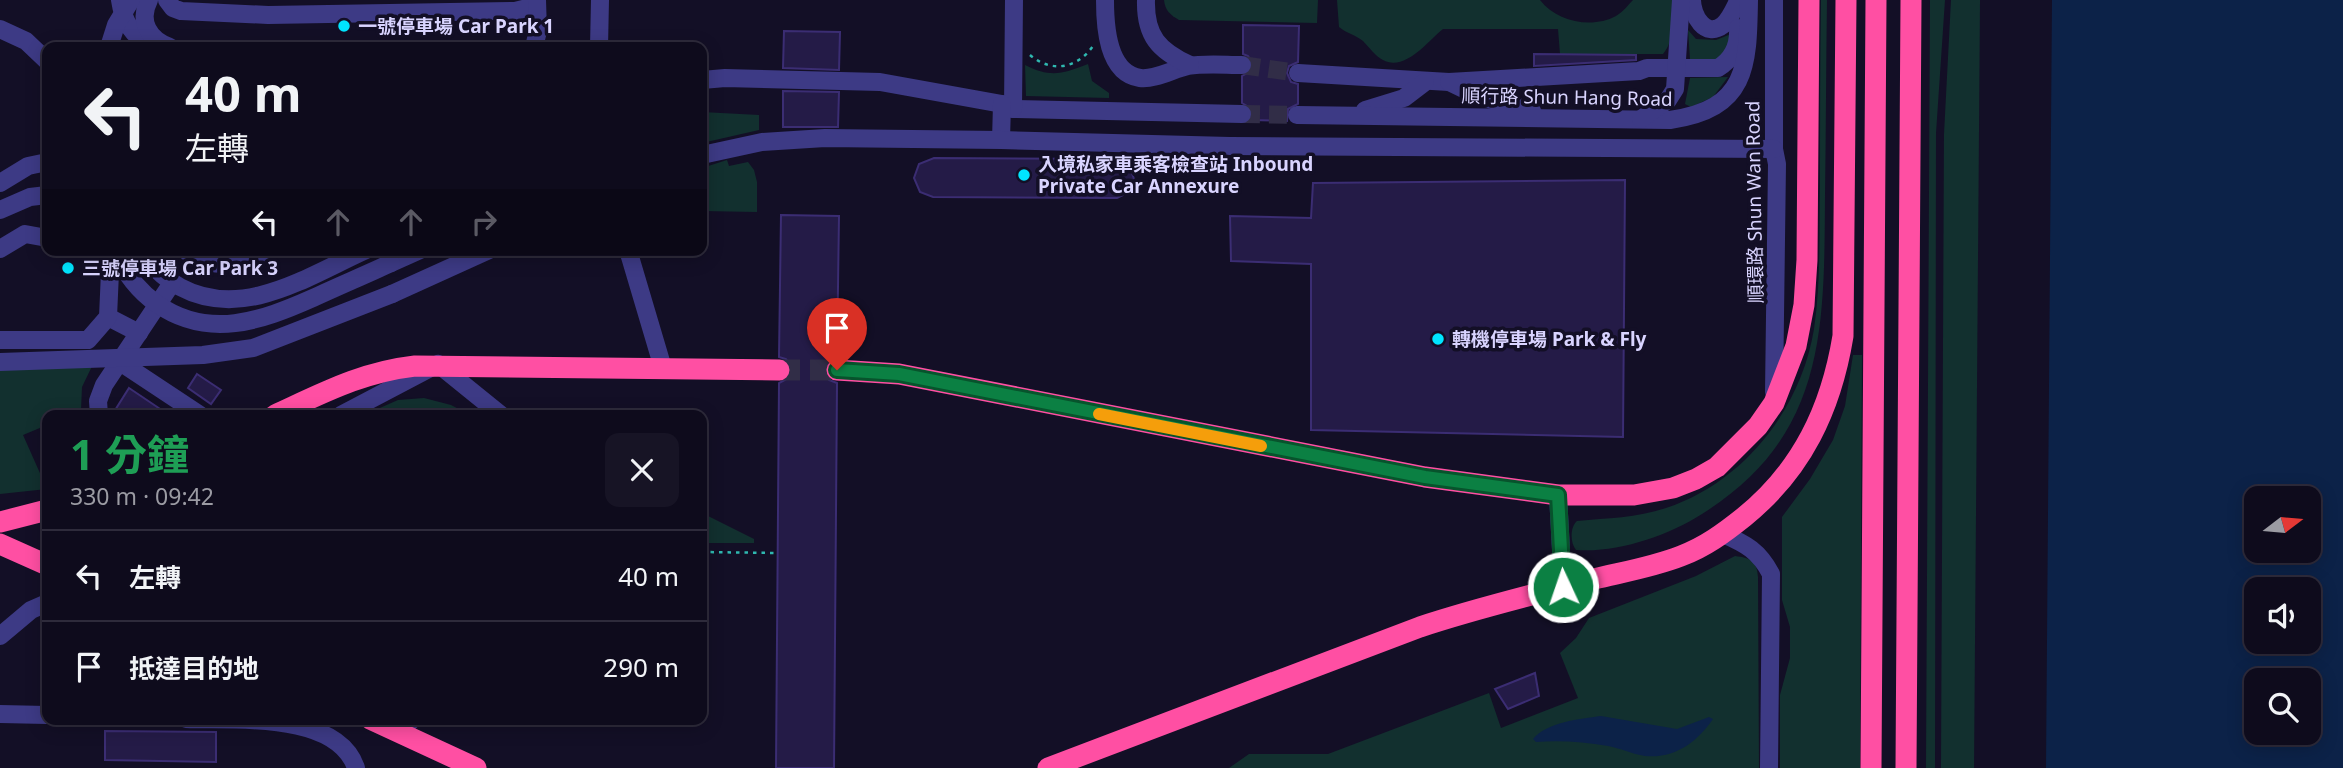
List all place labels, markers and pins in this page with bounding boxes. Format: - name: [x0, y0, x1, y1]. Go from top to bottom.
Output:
- place label: 一號停車場 Car Park 1: [358, 13, 554, 39]
- marker: 一號停車場 Car Park 1: [336, 18, 352, 34]
- place label: 入境私家車乘客檢查站 Inbound Private Car Annexure: [1038, 151, 1313, 199]
- marker: 入境私家車乘客檢查站 Inbound Private Car Annexure: [1016, 167, 1032, 183]
- place label: 三號停車場 Car Park 3: [82, 255, 278, 281]
- marker: 三號停車場 Car Park 3: [60, 260, 76, 276]
- pin: [807, 298, 867, 370]
- place label: 轉機停車場 Park & Fly: [1452, 326, 1647, 352]
- marker: 轉機停車場 Park & Fly: [1430, 331, 1446, 347]

